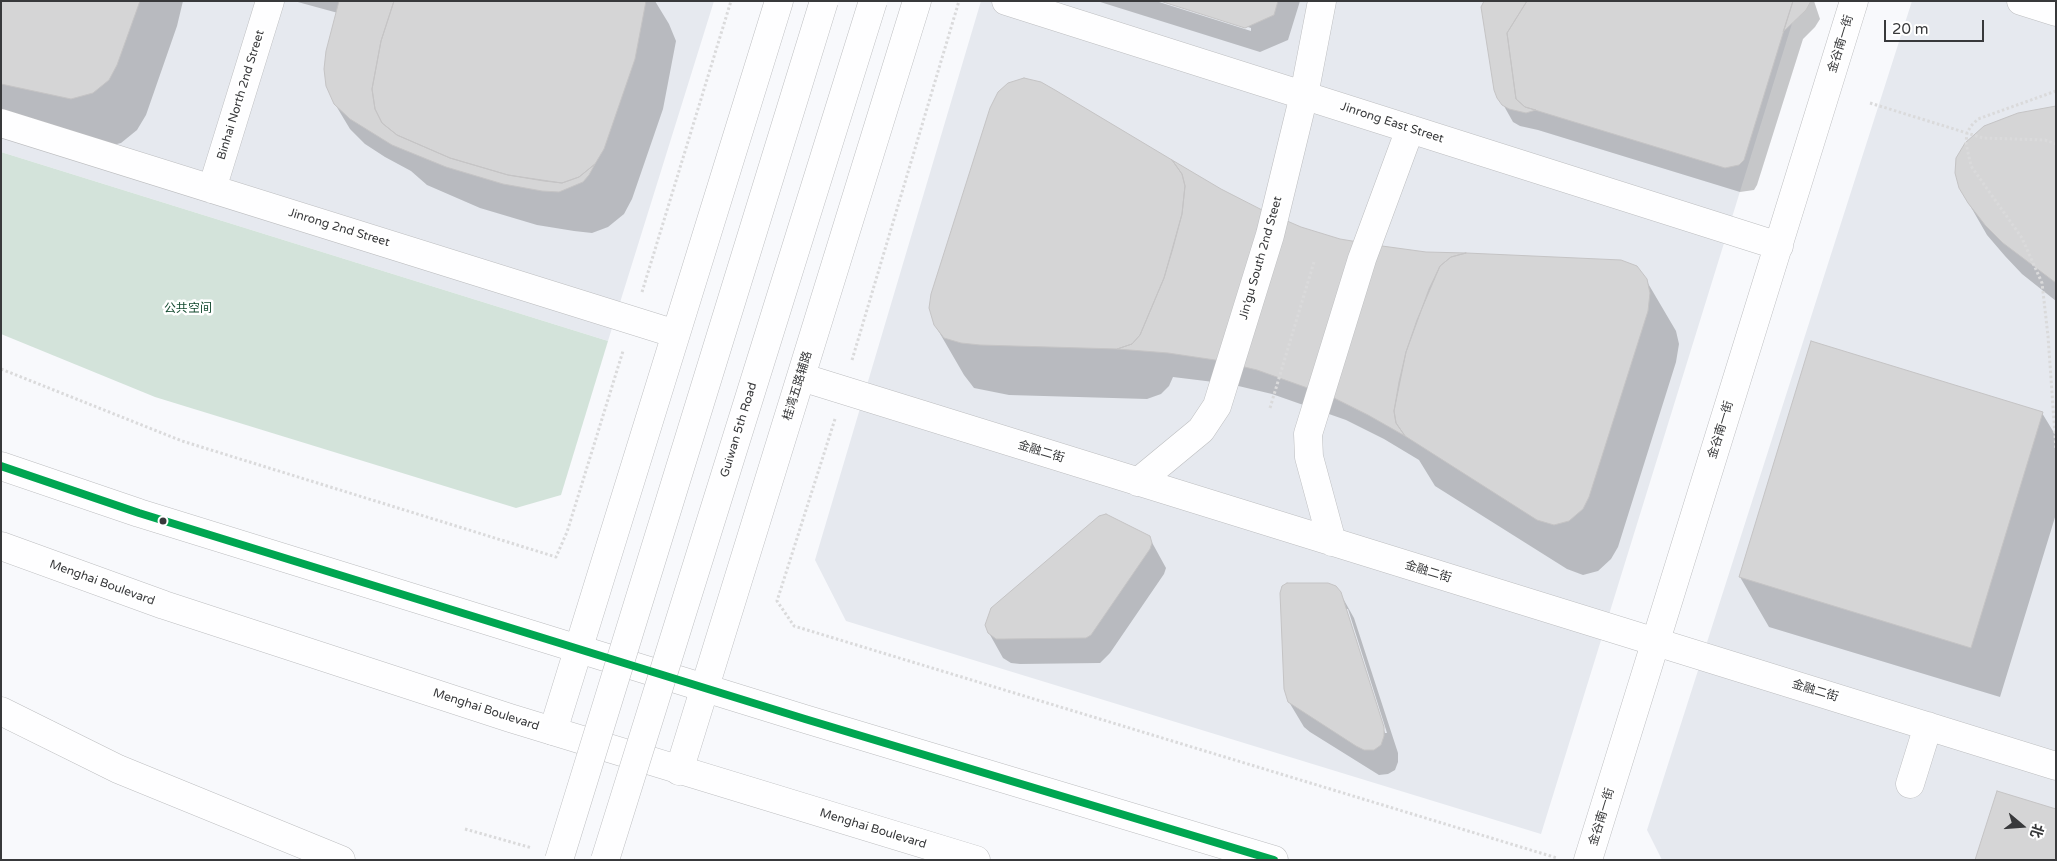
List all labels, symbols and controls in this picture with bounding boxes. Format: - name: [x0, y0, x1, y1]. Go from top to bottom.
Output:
- scale bar: [1887, 10, 1987, 42]
- street label: 金谷南一街: [1825, 13, 1857, 75]
- text: 20 m: [1892, 20, 1929, 38]
- street label: Binhai North 2nd Street: [214, 28, 268, 162]
- street label: Jinrong East Street: [1339, 100, 1445, 146]
- street label: Jin‘gu South 2nd Steet: [1236, 195, 1286, 321]
- street label: Jinrong 2nd Street: [286, 206, 392, 250]
- park label: 公共空间: [164, 302, 212, 316]
- street label: 桂湾五路辅路: [781, 349, 815, 423]
- street label: Guiwan 5th Road: [718, 381, 760, 479]
- street label: 金谷南一街: [1705, 399, 1737, 461]
- street label: 金融二街: [1016, 438, 1066, 466]
- unlabelled marker: [158, 516, 168, 526]
- street label: Menghai Boulevard: [47, 557, 157, 609]
- street label: 金融二街: [1403, 558, 1453, 586]
- street label: 金融二街: [1790, 677, 1840, 705]
- street label: Menghai Boulevard: [431, 686, 541, 734]
- street label: 金谷南一街: [1586, 786, 1618, 848]
- north arrow: [1997, 801, 2047, 851]
- street label: Menghai Boulevard: [818, 806, 928, 852]
- text: 北: [2026, 822, 2047, 840]

